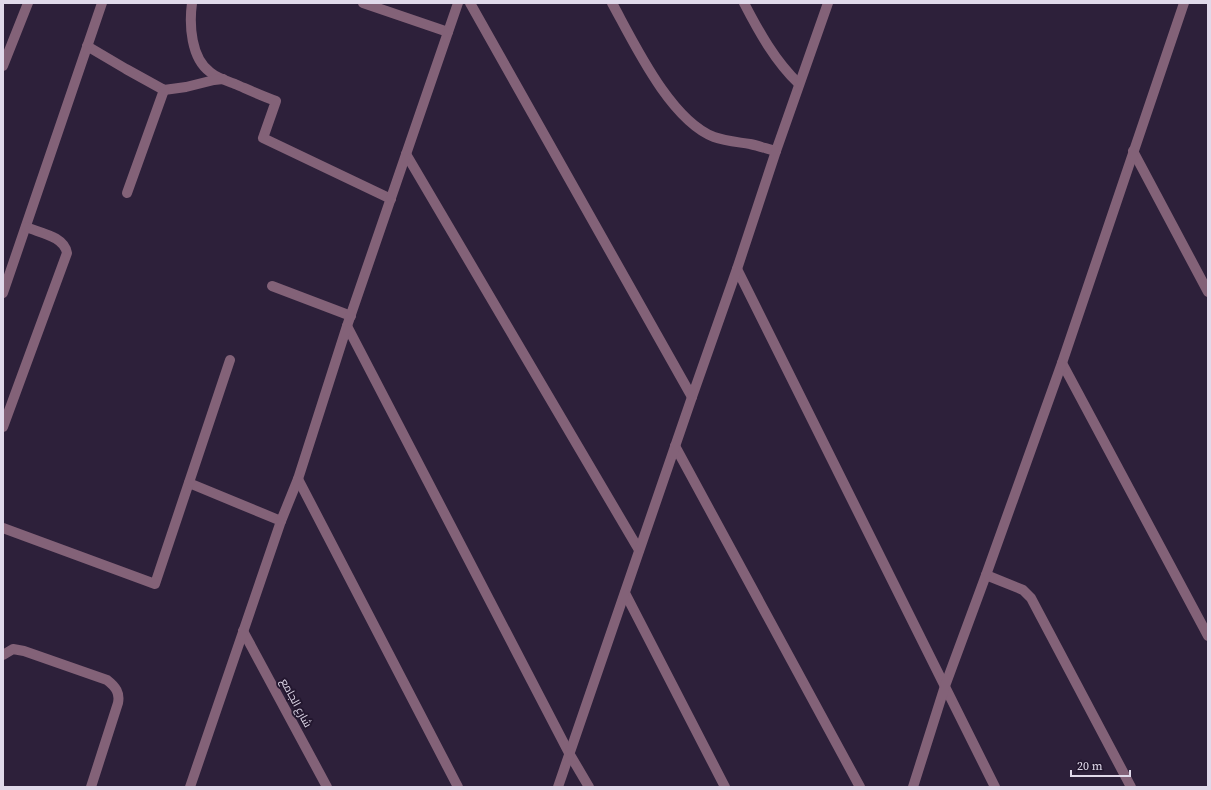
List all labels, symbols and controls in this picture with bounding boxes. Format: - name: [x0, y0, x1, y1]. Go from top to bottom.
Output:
- street label: شارع الجامع: [277, 676, 315, 730]
- scale bar: [1071, 752, 1130, 778]
- text: 20 m: [1077, 758, 1103, 774]

